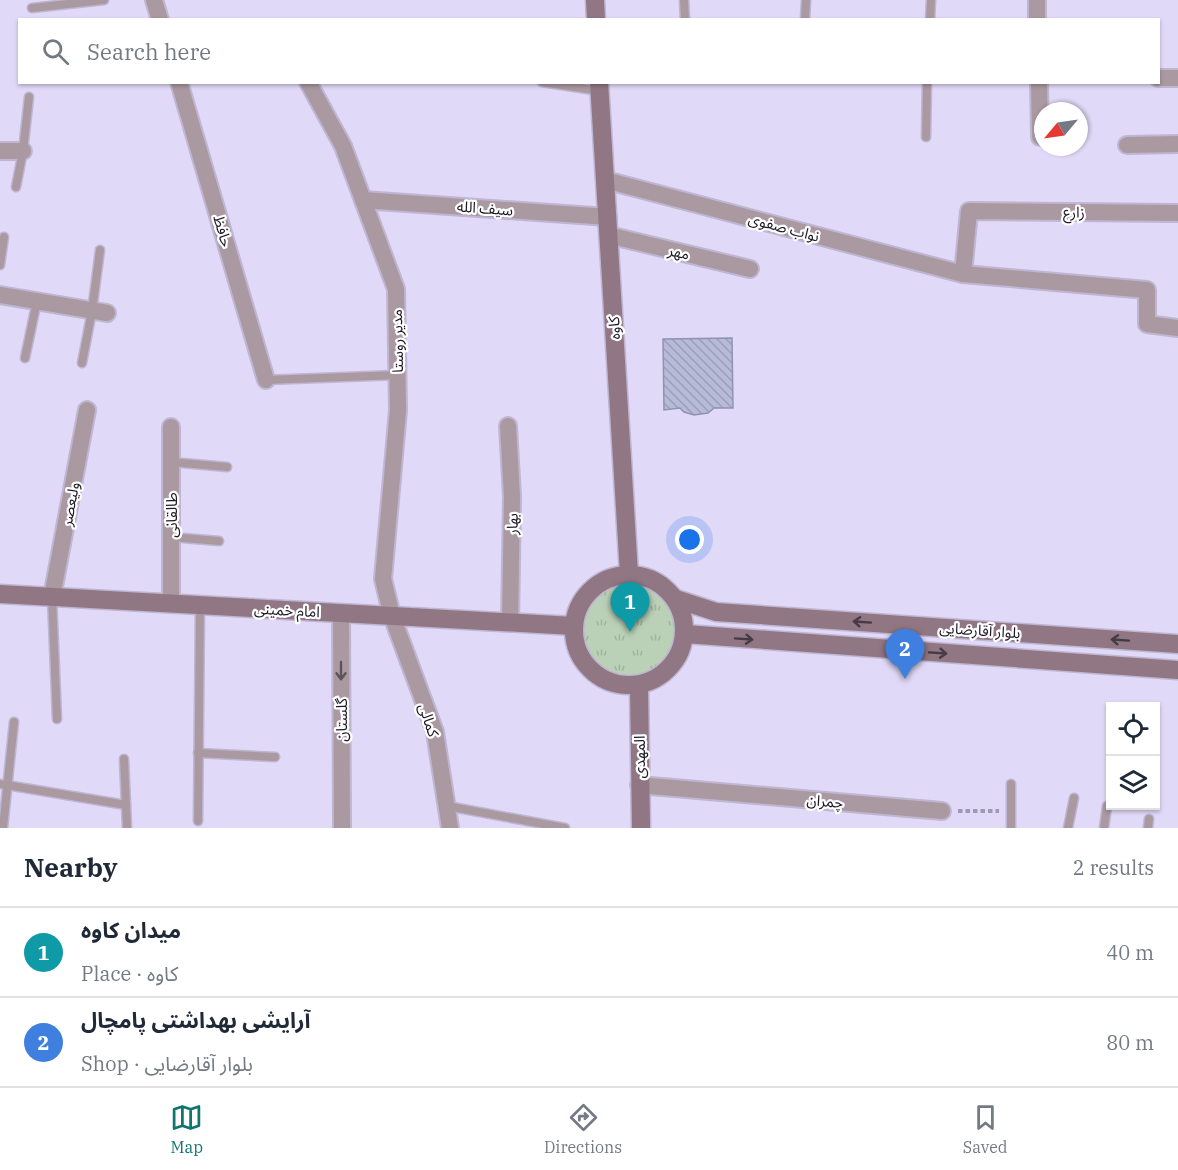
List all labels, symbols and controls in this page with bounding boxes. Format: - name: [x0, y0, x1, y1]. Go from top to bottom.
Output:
- search box: [18, 18, 1160, 84]
- icon: search: [39, 35, 72, 68]
- text: Search here: [87, 37, 211, 66]
- north arrow: [1034, 102, 1088, 156]
- street label: سیف الله: [456, 197, 514, 219]
- street label: زارع: [1063, 202, 1085, 225]
- street label: نواب صفوی: [747, 208, 821, 246]
- street label: حافظ: [209, 213, 237, 249]
- street label: مهر: [665, 240, 692, 264]
- street label: مدیر روستا: [387, 309, 407, 373]
- street label: کاوه: [604, 315, 624, 340]
- street label: ولیعصر: [57, 481, 83, 528]
- street label: طالقانی: [162, 492, 181, 538]
- street label: بهار: [502, 513, 522, 536]
- your location: [675, 525, 704, 554]
- pin: 1: [610, 582, 650, 632]
- street label: امام خمینی: [254, 599, 320, 623]
- one-way arrow: [853, 617, 873, 628]
- street label: بلوار آقارضایی: [939, 618, 1021, 642]
- pin: 2: [886, 630, 924, 679]
- one-way arrow: [733, 633, 753, 644]
- one-way arrow: [1110, 634, 1130, 645]
- one-way arrow: [928, 648, 948, 659]
- one-way arrow: [335, 661, 347, 681]
- street label: گلستان: [332, 697, 351, 742]
- street label: کمالی: [415, 701, 444, 740]
- map controls: [1106, 702, 1160, 810]
- button: locate: [1106, 702, 1160, 756]
- street label: المهدی: [630, 735, 649, 779]
- button: layers: [1106, 756, 1160, 810]
- street label: چمران: [806, 790, 844, 813]
- text: Nearby: [24, 850, 118, 884]
- text: 2 results: [1073, 854, 1154, 881]
- text: میدان کاوه: [81, 915, 181, 944]
- text: 1: [38, 939, 50, 966]
- text: 40 m: [1106, 939, 1154, 966]
- text: Place · کاوه: [81, 960, 178, 987]
- text: آرایشی بهداشتی پامچال: [81, 1005, 311, 1034]
- text: 2: [38, 1029, 50, 1056]
- text: 80 m: [1106, 1029, 1154, 1056]
- text: Shop · بلوار آقارضایی: [81, 1050, 253, 1077]
- tab: Map: [170, 1101, 203, 1157]
- tab: Directions: [544, 1101, 622, 1157]
- tab: Saved: [963, 1101, 1008, 1157]

